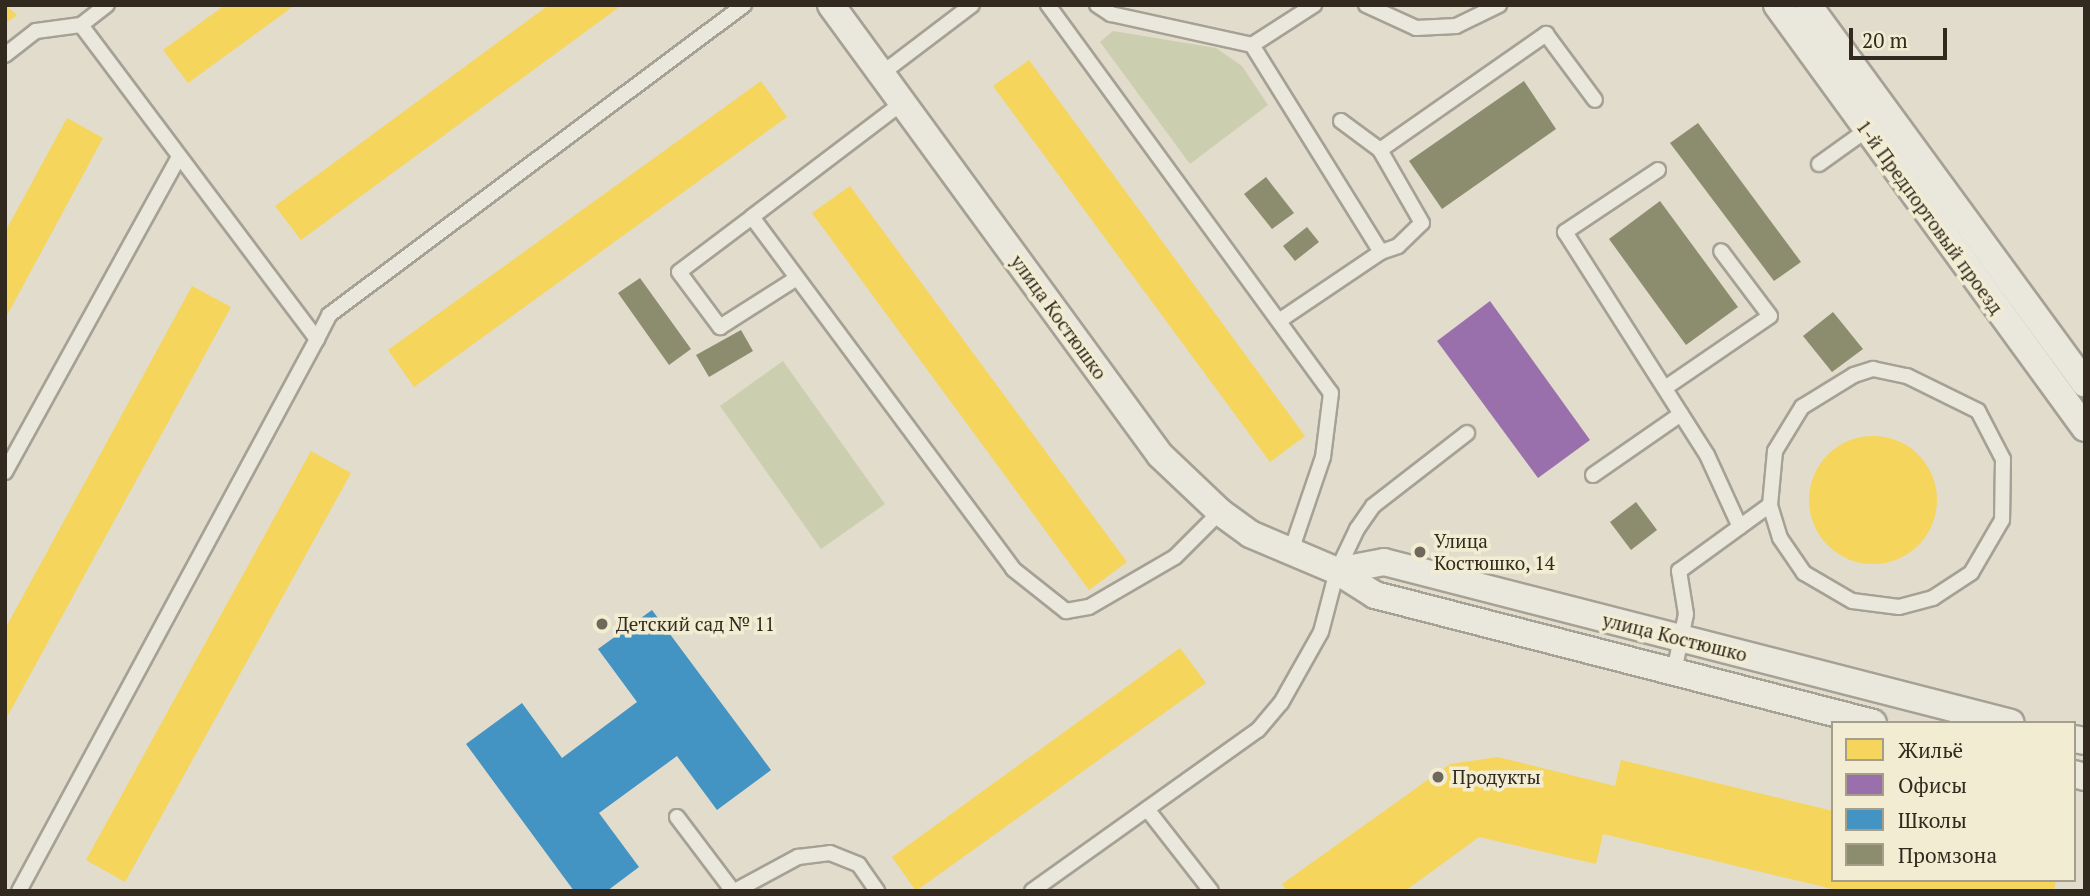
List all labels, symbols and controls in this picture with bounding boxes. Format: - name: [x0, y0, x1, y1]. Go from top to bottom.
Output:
- scale bar: [1852, 14, 1950, 58]
- text: 20 m: [1862, 26, 1908, 54]
- street label: 1-й Предпортовый проезд: [1852, 116, 2008, 318]
- street label: улица Костюшко: [1006, 250, 1112, 384]
- place label: Улица Костюшко, 14: [1434, 530, 1556, 574]
- marker: Улица Костюшко, 14: [1412, 544, 1428, 560]
- street label: улица Костюшко: [1600, 608, 1750, 666]
- place label: Детский сад № 11: [616, 613, 775, 635]
- marker: Детский сад № 11: [594, 616, 610, 632]
- legend: [1831, 721, 2076, 882]
- text: Жильё: [1898, 736, 1963, 764]
- place label: Продукты: [1452, 766, 1541, 788]
- marker: Продукты: [1430, 769, 1446, 785]
- text: Офисы: [1898, 771, 1967, 799]
- text: Школы: [1898, 806, 1967, 834]
- text: Промзона: [1898, 841, 1997, 869]

